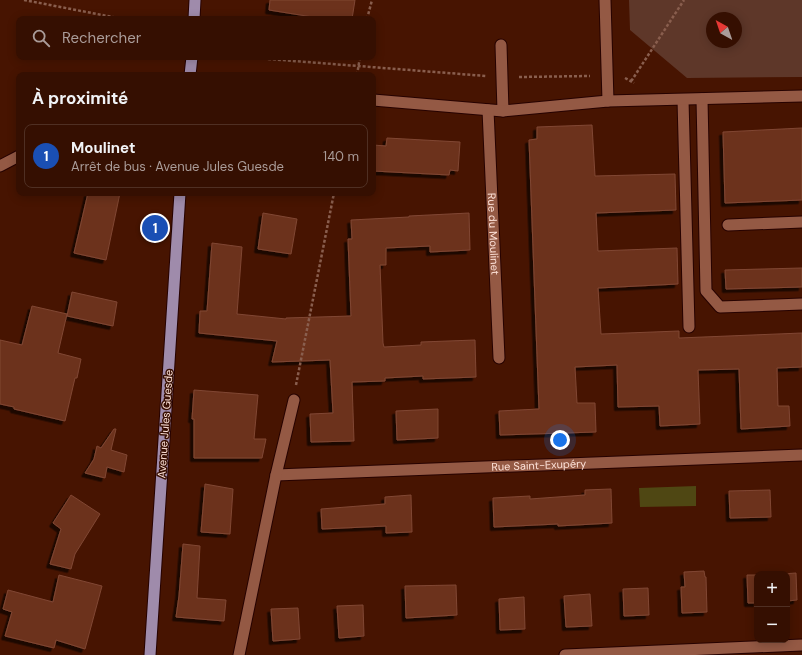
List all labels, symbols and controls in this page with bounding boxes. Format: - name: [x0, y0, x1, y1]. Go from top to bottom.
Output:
- north arrow: [706, 12, 742, 48]
- search box: [16, 16, 376, 60]
- icon: search: [30, 27, 52, 49]
- text: Rechercher: [62, 28, 141, 48]
- text: À proximité: [32, 87, 128, 109]
- text: Moulinet: [71, 138, 135, 158]
- text: 1: [44, 148, 48, 165]
- text: 140 m: [323, 148, 359, 165]
- text: Arrêt de bus · Avenue Jules Guesde: [71, 158, 284, 175]
- street label: Rue du Moulinet: [485, 193, 502, 275]
- pin: 1: [142, 213, 168, 243]
- street label: Avenue Jules Guesde: [154, 369, 176, 479]
- your location: [550, 430, 570, 450]
- street label: Rue Saint-Exupéry: [491, 456, 587, 474]
- map controls: [754, 571, 790, 643]
- button: +: [754, 571, 790, 607]
- button: −: [754, 607, 790, 643]

